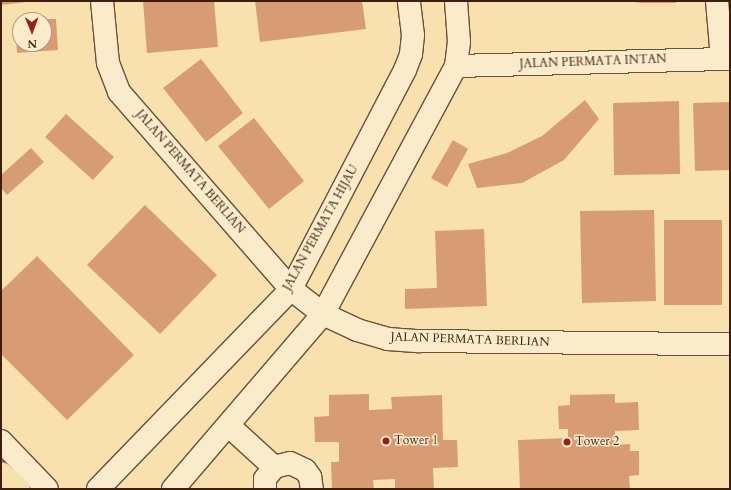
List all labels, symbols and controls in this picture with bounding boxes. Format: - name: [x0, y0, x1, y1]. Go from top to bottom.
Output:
- north arrow: [12, 12, 52, 52]
- text: N: [27, 36, 37, 51]
- street label: JALAN PERMATA INTAN: [519, 52, 667, 72]
- street label: JALAN PERMATA BERLIAN: [132, 107, 248, 237]
- street label: JALAN PERMATA HIJAU: [280, 163, 362, 293]
- street label: JALAN PERMATA BERLIAN: [390, 330, 550, 350]
- place label: Tower 1: [394, 434, 438, 448]
- place label: Tower 2: [575, 435, 619, 449]
- marker: Tower 1: [381, 436, 391, 446]
- marker: Tower 2: [562, 437, 572, 447]

